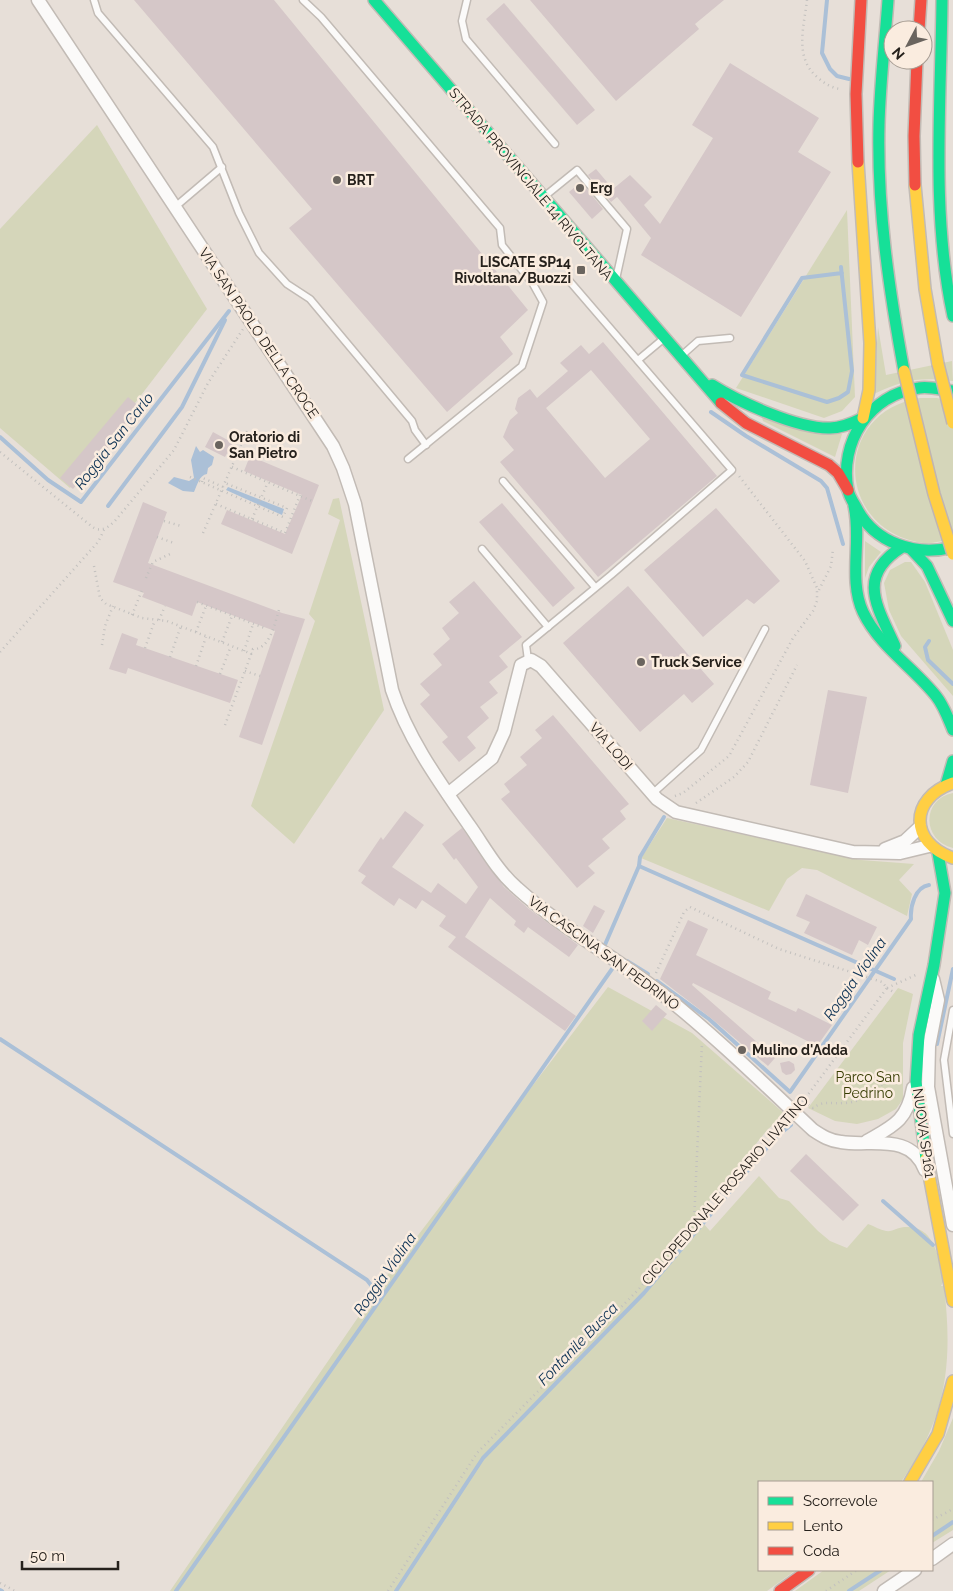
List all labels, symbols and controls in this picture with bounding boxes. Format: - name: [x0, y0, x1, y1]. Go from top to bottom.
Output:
- north arrow: [883, 20, 933, 70]
- text: N: [889, 44, 908, 63]
- street label: STRADA PROVINCIALE 14 RIVOLTANA: [446, 85, 616, 284]
- place label: BRT: [347, 172, 375, 188]
- marker: BRT: [331, 174, 343, 186]
- place label: Erg: [590, 180, 613, 196]
- marker: Erg: [574, 182, 586, 194]
- street label: VIA SAN PAOLO DELLA CROCE: [196, 245, 322, 421]
- place label: LISCATE SP14 Rivoltana/Buozzi: [454, 254, 571, 286]
- marker: LISCATE SP14 Rivoltana/Buozzi: [575, 264, 587, 276]
- water label: Roggia San Carlo: [71, 389, 157, 493]
- place label: Oratorio di San Pietro: [229, 429, 300, 461]
- marker: Oratorio di San Pietro: [213, 439, 225, 451]
- place label: Truck Service: [651, 654, 743, 670]
- marker: Truck Service: [635, 656, 647, 668]
- street label: VIA LODI: [586, 719, 636, 773]
- street label: VIA CASCINA SAN PEDRINO: [525, 893, 683, 1013]
- water label: Roggia Violina: [820, 934, 890, 1024]
- place label: Mulino d'Adda: [752, 1042, 848, 1058]
- marker: Mulino d'Adda: [736, 1044, 748, 1056]
- park label: Parco San Pedrino: [836, 1069, 900, 1101]
- street label: NUOVA SP161: [910, 1087, 938, 1179]
- street label: CICLOPEDONALE ROSARIO LIVATINO: [638, 1092, 812, 1288]
- water label: Roggia Violina: [350, 1229, 420, 1319]
- water label: Fontanile Busca: [534, 1299, 622, 1389]
- legend: [758, 1481, 933, 1571]
- text: Scorrevole: [803, 1492, 878, 1510]
- text: Lento: [803, 1517, 843, 1535]
- scale bar: [22, 1538, 119, 1570]
- text: Coda: [803, 1542, 840, 1560]
- text: 50 m: [30, 1547, 65, 1565]

